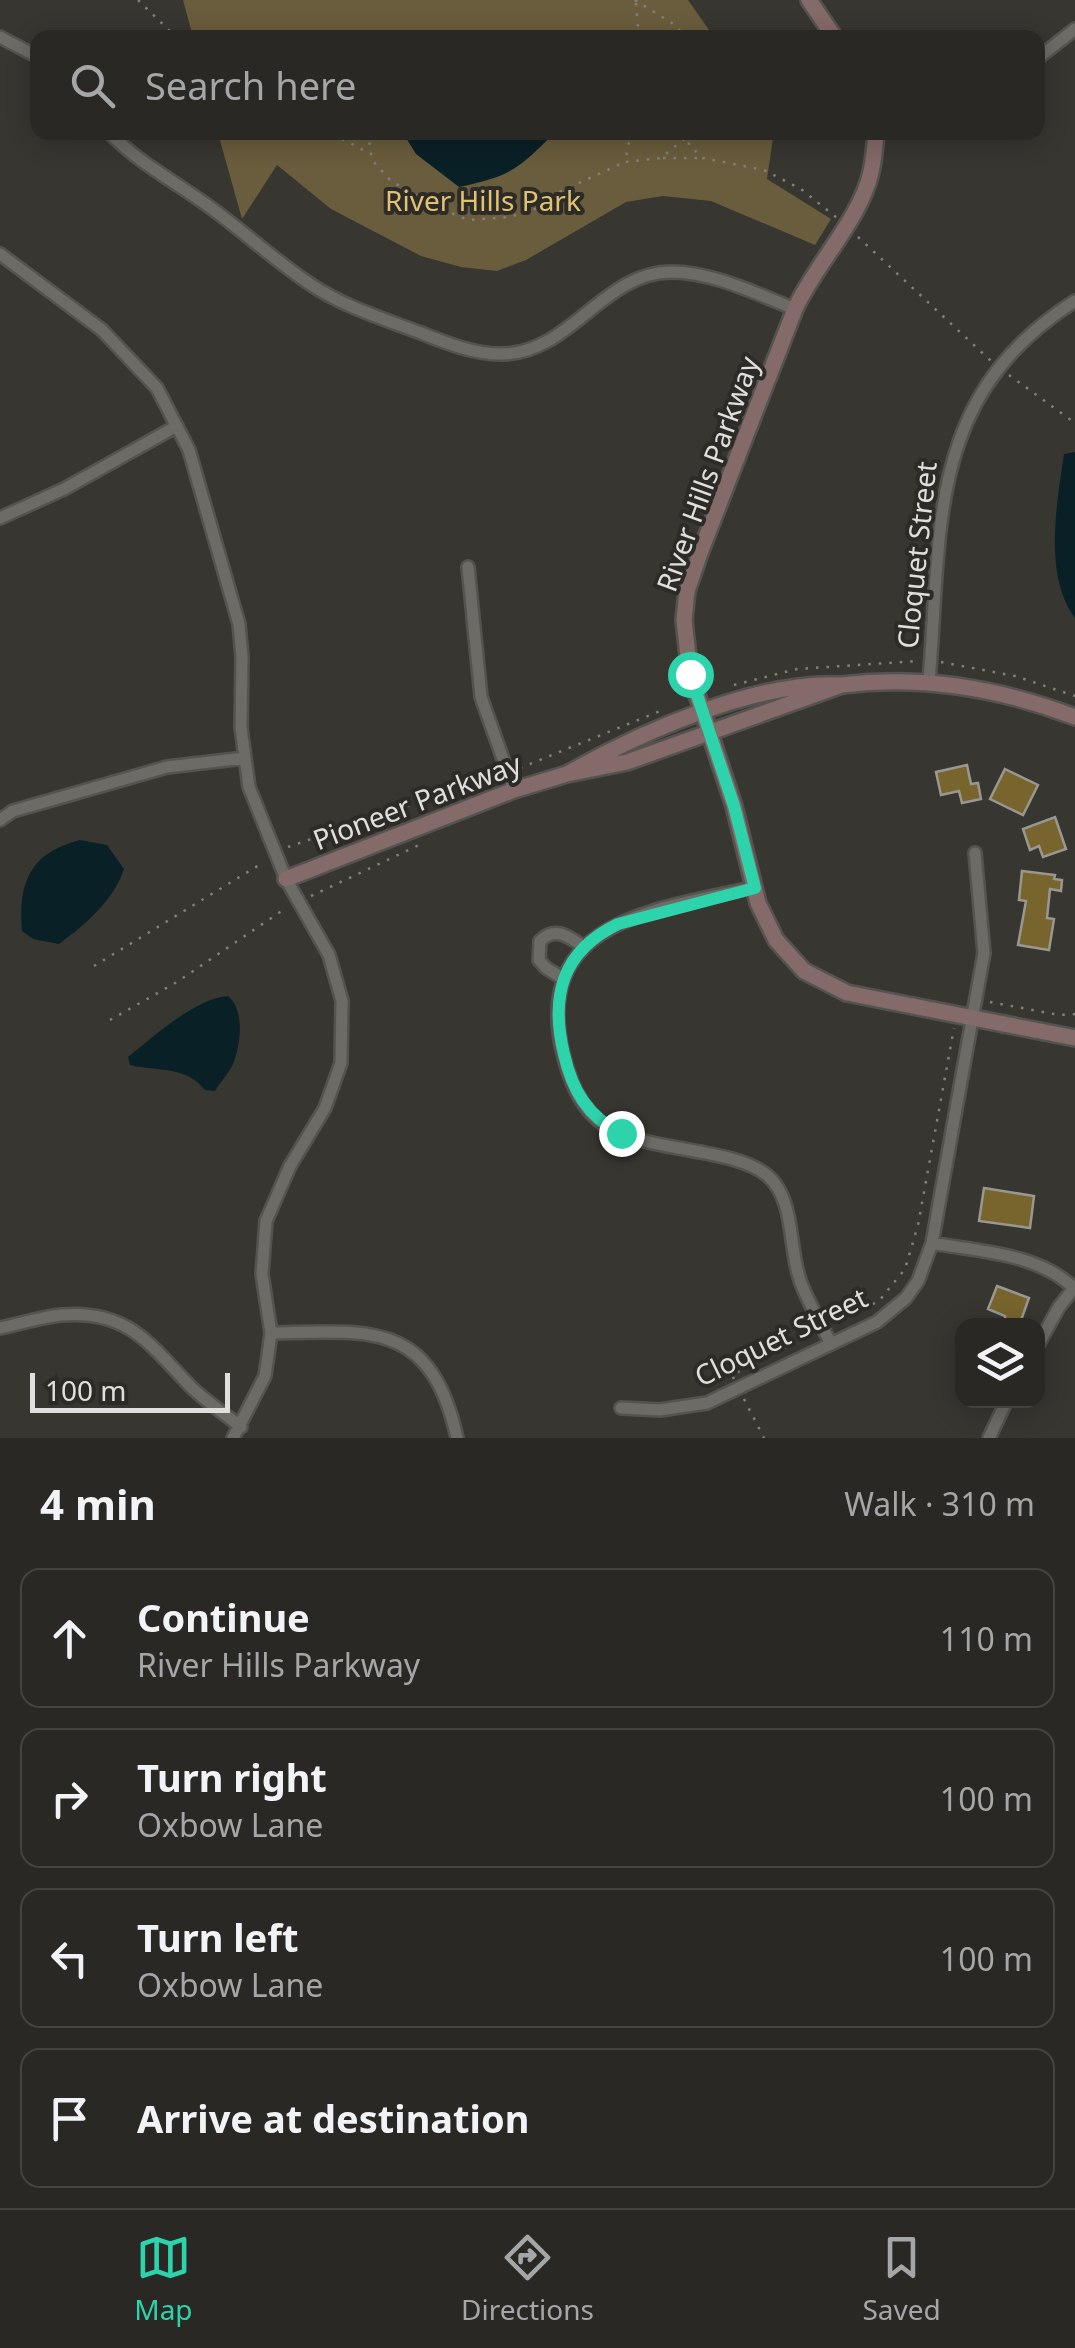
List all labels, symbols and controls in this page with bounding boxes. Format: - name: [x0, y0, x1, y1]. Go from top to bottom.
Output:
- search box: [30, 30, 1045, 140]
- icon: search: [65, 58, 120, 113]
- text: Search here: [145, 59, 356, 111]
- park label: River Hills Park: [385, 181, 581, 219]
- street label: River Hills Parkway: [647, 350, 768, 597]
- street label: Cloquet Street: [887, 460, 945, 650]
- route start: [668, 652, 714, 698]
- street label: Pioneer Parkway: [307, 744, 527, 858]
- route end: [599, 1111, 645, 1157]
- street label: Cloquet Street: [688, 1278, 873, 1394]
- map controls: [955, 1318, 1045, 1408]
- button: layers: [955, 1318, 1045, 1408]
- scale bar: [30, 1368, 230, 1412]
- text: 100 m: [45, 1371, 127, 1409]
- text: 4 min: [40, 1475, 156, 1532]
- text: Walk · 310 m: [844, 1482, 1035, 1525]
- text: Continue: [137, 1591, 310, 1643]
- icon: ahead: [42, 1611, 97, 1666]
- text: 110 m: [940, 1617, 1033, 1660]
- text: River Hills Parkway: [137, 1643, 420, 1686]
- text: Turn right: [137, 1751, 327, 1803]
- icon: right: [42, 1771, 97, 1826]
- text: 100 m: [940, 1777, 1033, 1820]
- text: Oxbow Lane: [137, 1803, 323, 1846]
- text: Turn left: [137, 1911, 299, 1963]
- icon: left: [42, 1931, 97, 1986]
- text: 100 m: [940, 1937, 1033, 1980]
- text: Oxbow Lane: [137, 1963, 323, 2006]
- icon: arrive: [42, 2091, 97, 2146]
- text: Arrive at destination: [137, 2092, 529, 2144]
- tab: Map: [134, 2230, 193, 2328]
- tab: Directions: [461, 2230, 594, 2328]
- tab: Saved: [862, 2230, 941, 2328]

